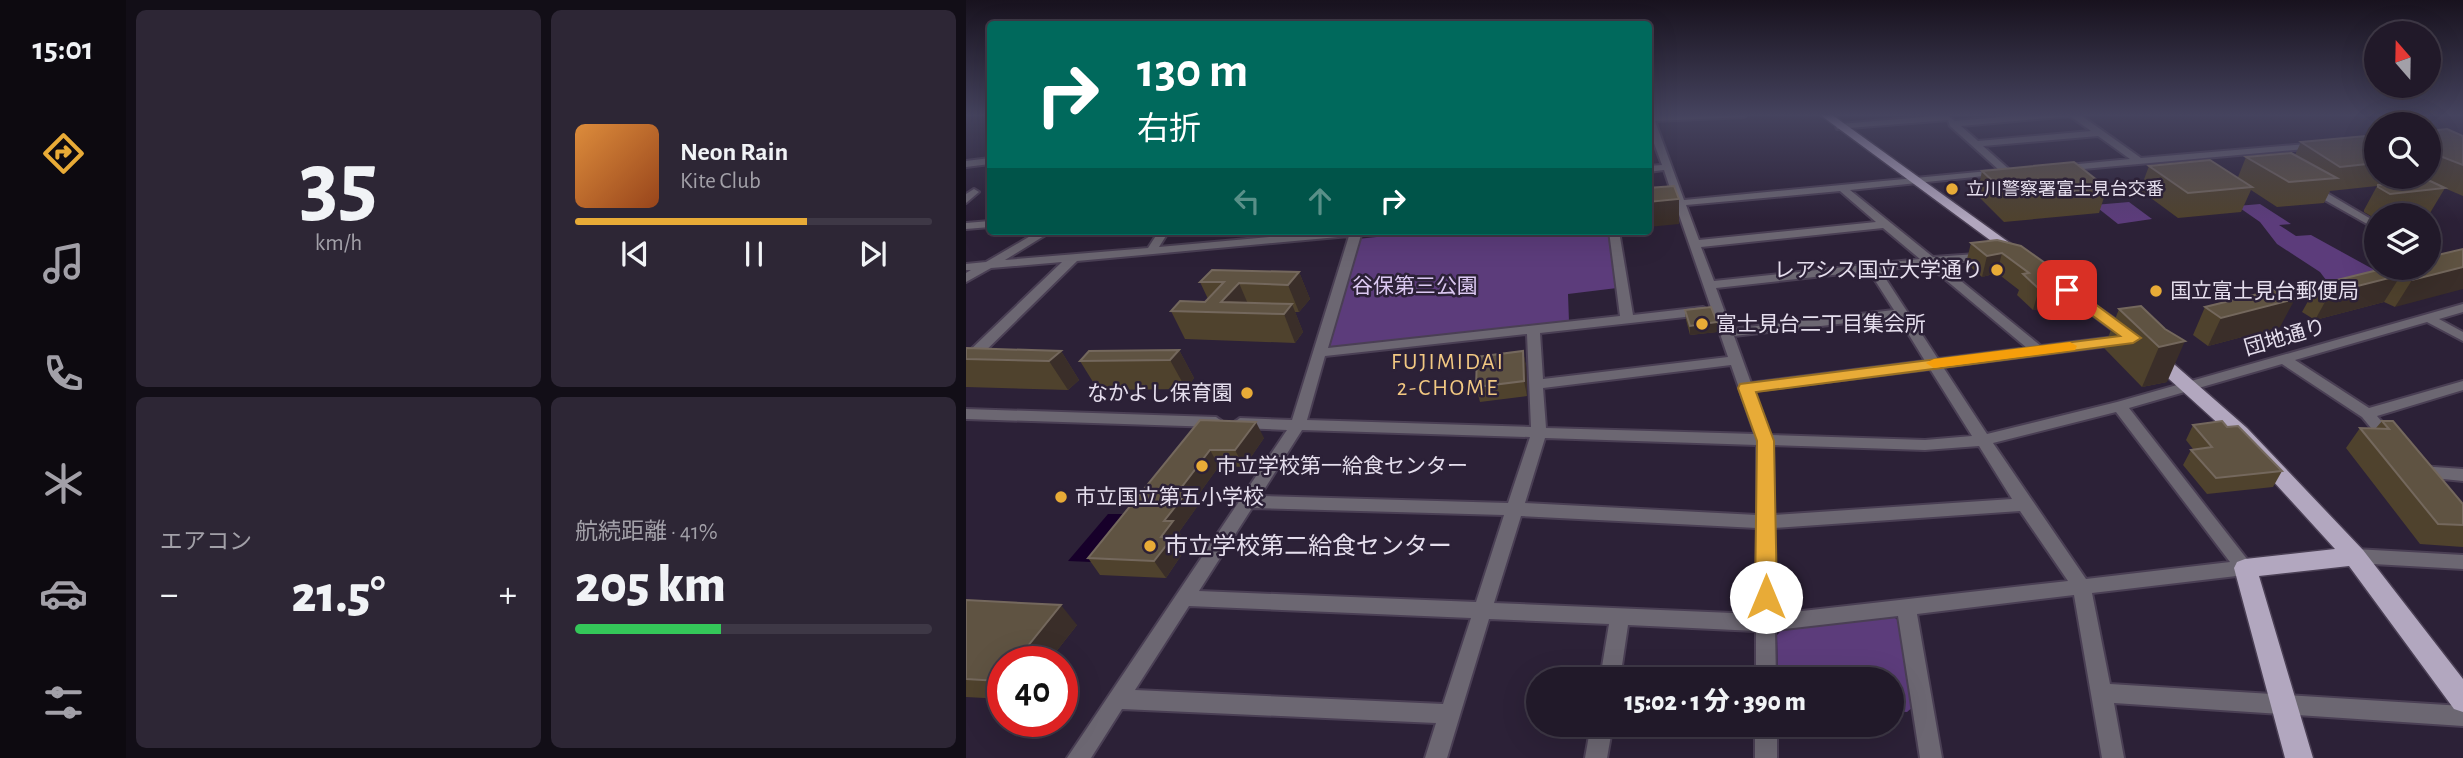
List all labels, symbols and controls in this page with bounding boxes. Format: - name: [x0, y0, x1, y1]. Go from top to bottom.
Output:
- north arrow: [2364, 21, 2441, 98]
- map controls: [2364, 21, 2441, 280]
- text: 15:01: [33, 33, 93, 65]
- text: 130 m: [1137, 47, 1248, 96]
- icon: right: [1022, 49, 1113, 140]
- button: search: [2364, 112, 2441, 189]
- text: 右折: [1137, 113, 1201, 145]
- icon: directions: [39, 129, 88, 178]
- text: 35: [299, 139, 378, 230]
- text: Neon Rain: [680, 139, 788, 165]
- text: Kite Club: [680, 170, 761, 193]
- place label: 立川警察署富士見台交番: [1966, 179, 2164, 199]
- marker: 立川警察署富士見台交番: [1944, 181, 1960, 197]
- icon: left: [1228, 182, 1266, 220]
- icon: ahead: [1301, 182, 1339, 220]
- icon: right: [1374, 182, 1412, 220]
- button: layers: [2364, 203, 2441, 280]
- text: km/h: [315, 232, 362, 255]
- icon: previous: [616, 235, 654, 273]
- icon: pause: [735, 235, 773, 273]
- icon: next: [854, 235, 892, 273]
- icon: music: [39, 239, 88, 288]
- place label: レアシス国立大学通り: [1774, 259, 1983, 281]
- pin: [2037, 260, 2097, 320]
- marker: レアシス国立大学通り: [1989, 262, 2005, 278]
- icon: arrive: [2048, 271, 2086, 309]
- park label: 谷保第三公園: [1352, 275, 1478, 297]
- place label: 国立富士見台郵便局: [2170, 280, 2359, 302]
- marker: 国立富士見台郵便局: [2148, 283, 2164, 299]
- place label: 富士見台二丁目集会所: [1716, 313, 1926, 335]
- street label: 団地通り: [2242, 315, 2328, 359]
- marker: 富士見台二丁目集会所: [1694, 316, 1710, 332]
- icon: phone: [39, 349, 88, 398]
- district label: FUJIMIDAI 2-CHOME: [1391, 351, 1505, 400]
- place label: なかよし保育園: [1087, 382, 1233, 404]
- marker: なかよし保育園: [1239, 385, 1255, 401]
- place label: 市立学校第一給食センター: [1216, 455, 1468, 477]
- marker: 市立学校第一給食センター: [1194, 458, 1210, 474]
- icon: climate: [39, 459, 88, 508]
- place label: 市立国立第五小学校: [1075, 486, 1264, 508]
- marker: 市立国立第五小学校: [1053, 489, 1069, 505]
- text: 航続距離 · 41%: [575, 521, 718, 544]
- text: エアコン: [160, 531, 252, 554]
- place label: 市立学校第二給食センター: [1164, 533, 1452, 559]
- marker: 市立学校第二給食センター: [1142, 538, 1158, 554]
- text: 205 km: [575, 559, 726, 611]
- position arrow: [1729, 560, 1803, 634]
- icon: car: [39, 569, 88, 618]
- text: 21.5°: [292, 569, 385, 621]
- text: −: [160, 576, 178, 614]
- text: +: [499, 576, 517, 614]
- speed limit sign: 40: [987, 646, 1078, 737]
- icon: filters: [39, 678, 88, 727]
- text: 15:02 · 1 分 · 390 m: [1624, 689, 1806, 715]

